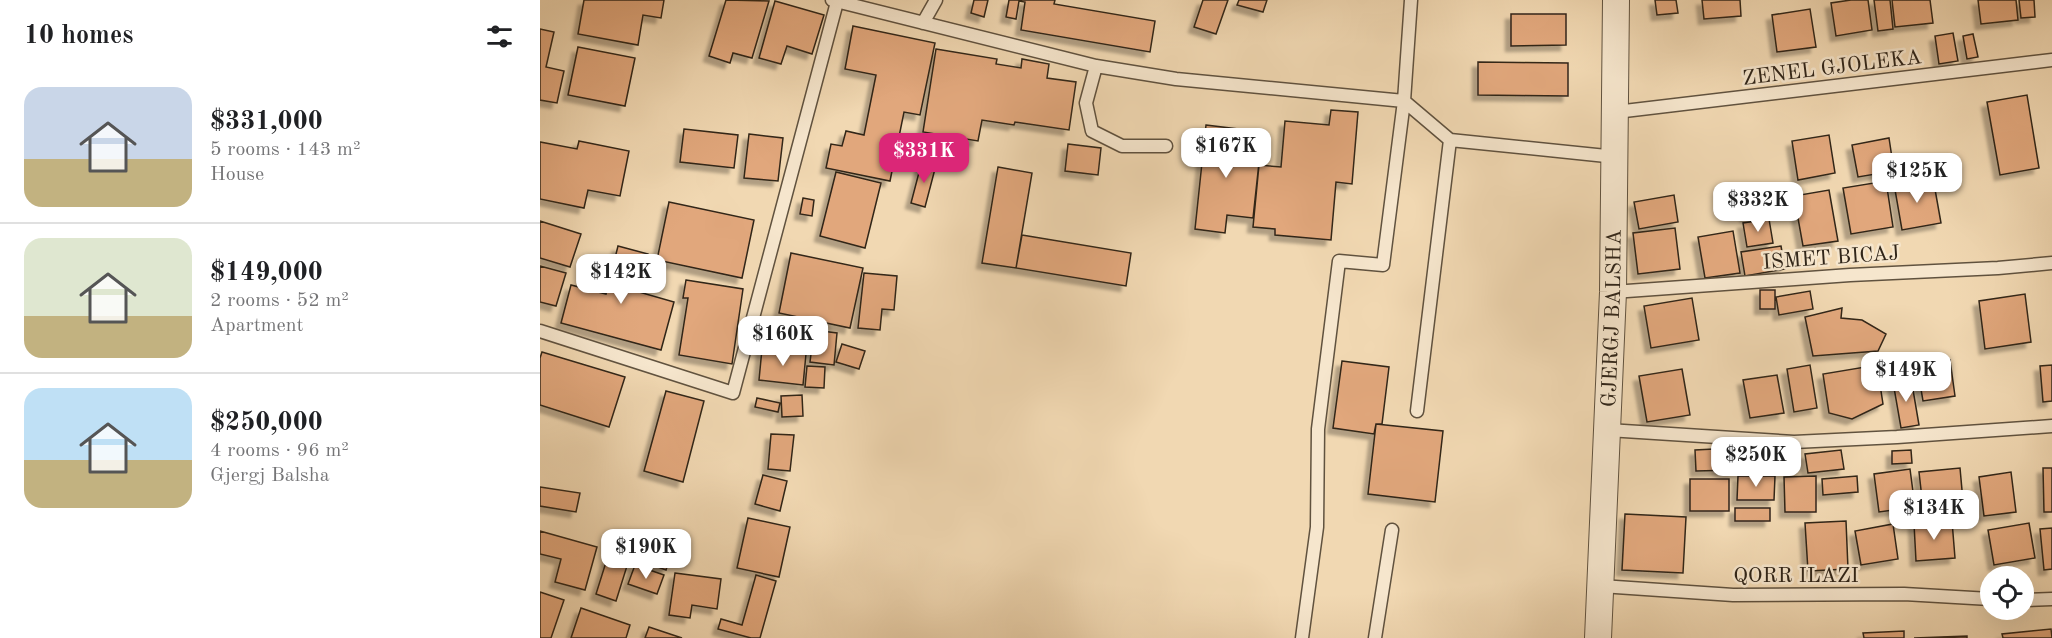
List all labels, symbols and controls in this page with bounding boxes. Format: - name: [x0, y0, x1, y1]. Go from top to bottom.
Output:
- icon: filters: [483, 20, 516, 53]
- text: 10 homes: [24, 23, 133, 49]
- street label: ZENEL GJOLEKA: [1741, 47, 1923, 90]
- text: $331,000: [210, 109, 323, 135]
- icon: home: [72, 111, 144, 183]
- pin: $167K: [1184, 128, 1268, 179]
- pin: $331K: [882, 133, 966, 184]
- text: $167K: [1195, 137, 1257, 157]
- text: 5 rooms · 143 m²: [210, 140, 360, 160]
- text: $331K: [893, 142, 955, 162]
- pin: $125K: [1875, 153, 1959, 204]
- text: $125K: [1886, 162, 1948, 182]
- text: House: [210, 165, 264, 185]
- pin: $332K: [1716, 182, 1800, 233]
- text: $332K: [1727, 191, 1789, 211]
- street label: GJERGJ BALSHA: [1599, 229, 1626, 408]
- street label: ISMET BICAJ: [1762, 243, 1900, 274]
- pin: $142K: [579, 254, 663, 305]
- text: $149,000: [210, 260, 323, 286]
- icon: home: [72, 262, 144, 334]
- text: $142K: [590, 263, 652, 283]
- text: 2 rooms · 52 m²: [210, 291, 349, 311]
- text: Apartment: [210, 316, 304, 336]
- pin: $160K: [741, 316, 825, 367]
- text: $160K: [752, 325, 814, 345]
- pin: $149K: [1864, 352, 1948, 403]
- text: $149K: [1875, 361, 1937, 381]
- text: $250,000: [210, 410, 323, 436]
- icon: home: [72, 412, 144, 484]
- pin: $250K: [1714, 437, 1798, 488]
- text: 4 rooms · 96 m²: [210, 441, 349, 461]
- text: $250K: [1725, 446, 1787, 466]
- text: Gjergj Balsha: [210, 466, 330, 486]
- pin: $134K: [1892, 490, 1976, 541]
- text: $134K: [1903, 499, 1965, 519]
- pin: $190K: [604, 529, 688, 580]
- text: $190K: [615, 538, 677, 558]
- street label: QORR ILAZI: [1733, 566, 1859, 587]
- map controls: [1980, 566, 2034, 620]
- button: locate: [1980, 566, 2034, 620]

